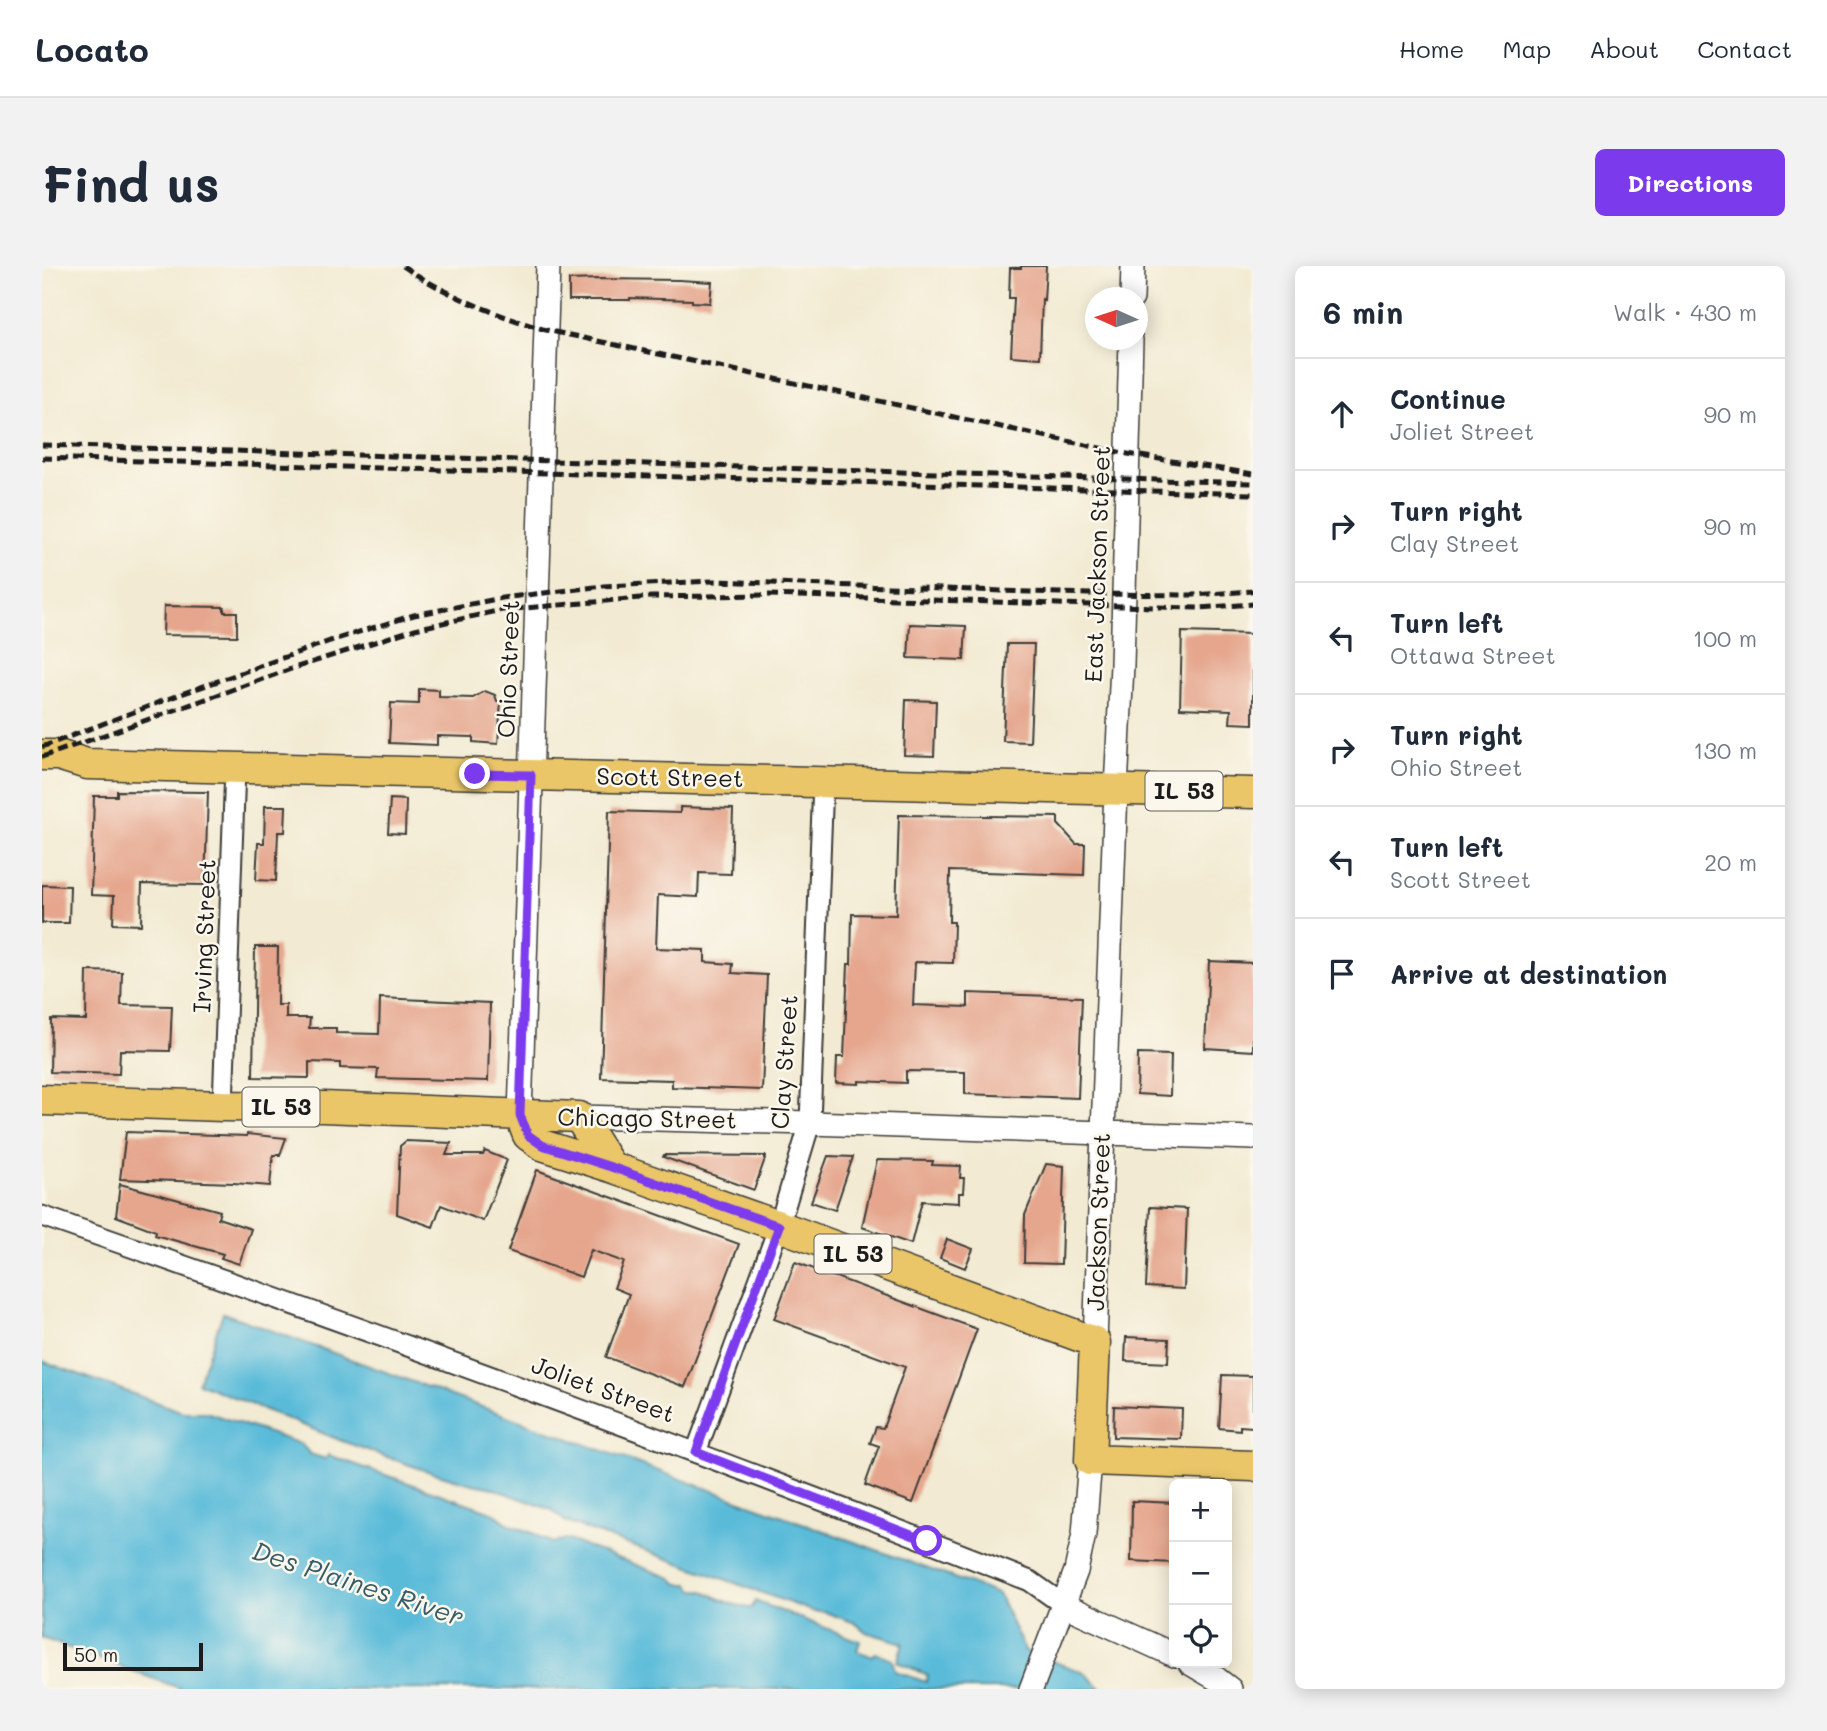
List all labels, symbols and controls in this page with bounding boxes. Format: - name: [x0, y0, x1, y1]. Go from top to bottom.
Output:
- text: Locato: [35, 27, 149, 70]
- text: Home: [1399, 33, 1464, 64]
- text: Map: [1502, 33, 1551, 64]
- text: About: [1589, 33, 1659, 64]
- text: Contact: [1697, 33, 1792, 64]
- button: Directions: [1595, 149, 1785, 216]
- text: Find us: [42, 151, 220, 214]
- north arrow: [1085, 287, 1148, 350]
- text: 6 min: [1323, 292, 1403, 332]
- text: Walk · 430 m: [1613, 297, 1757, 327]
- text: Continue: [1390, 382, 1506, 416]
- icon: ahead: [1323, 395, 1361, 433]
- text: 90 m: [1704, 399, 1757, 429]
- text: Joliet Street: [1390, 416, 1534, 446]
- street label: East Jackson Street: [1077, 445, 1116, 683]
- text: Turn right: [1390, 494, 1523, 528]
- icon: right: [1323, 507, 1361, 545]
- text: 90 m: [1704, 511, 1757, 541]
- text: Clay Street: [1390, 528, 1519, 558]
- street label: Ohio Street: [490, 599, 525, 739]
- text: Turn left: [1390, 606, 1503, 640]
- icon: left: [1323, 619, 1361, 657]
- text: 100 m: [1693, 623, 1757, 653]
- text: Ottawa Street: [1390, 640, 1556, 670]
- text: Turn right: [1390, 718, 1523, 752]
- icon: right: [1323, 731, 1361, 769]
- text: 130 m: [1693, 735, 1757, 765]
- text: Ohio Street: [1390, 752, 1522, 782]
- route end: [459, 758, 490, 789]
- street label: Scott Street: [596, 760, 744, 793]
- road number: IL 53: [1146, 771, 1222, 810]
- text: Turn left: [1390, 830, 1503, 864]
- icon: left: [1323, 843, 1361, 881]
- text: 20 m: [1704, 847, 1757, 877]
- street label: Irving Street: [185, 859, 222, 1013]
- text: Scott Street: [1390, 864, 1531, 894]
- icon: arrive: [1323, 955, 1361, 993]
- text: Arrive at destination: [1390, 957, 1667, 991]
- street label: Clay Street: [763, 994, 804, 1130]
- road number: IL 53: [243, 1087, 320, 1126]
- street label: Chicago Street: [557, 1100, 737, 1135]
- street label: Jackson Street: [1079, 1132, 1116, 1312]
- road number: IL 53: [814, 1234, 892, 1273]
- street label: Joliet Street: [528, 1348, 679, 1429]
- map controls: [1169, 1479, 1232, 1668]
- button: +: [1169, 1479, 1232, 1542]
- route start: [911, 1525, 942, 1556]
- water label: Des Plaines River: [248, 1533, 468, 1633]
- button: −: [1169, 1542, 1232, 1605]
- button: locate: [1169, 1605, 1232, 1668]
- scale bar: [63, 1640, 203, 1672]
- text: 50 m: [74, 1642, 118, 1667]

